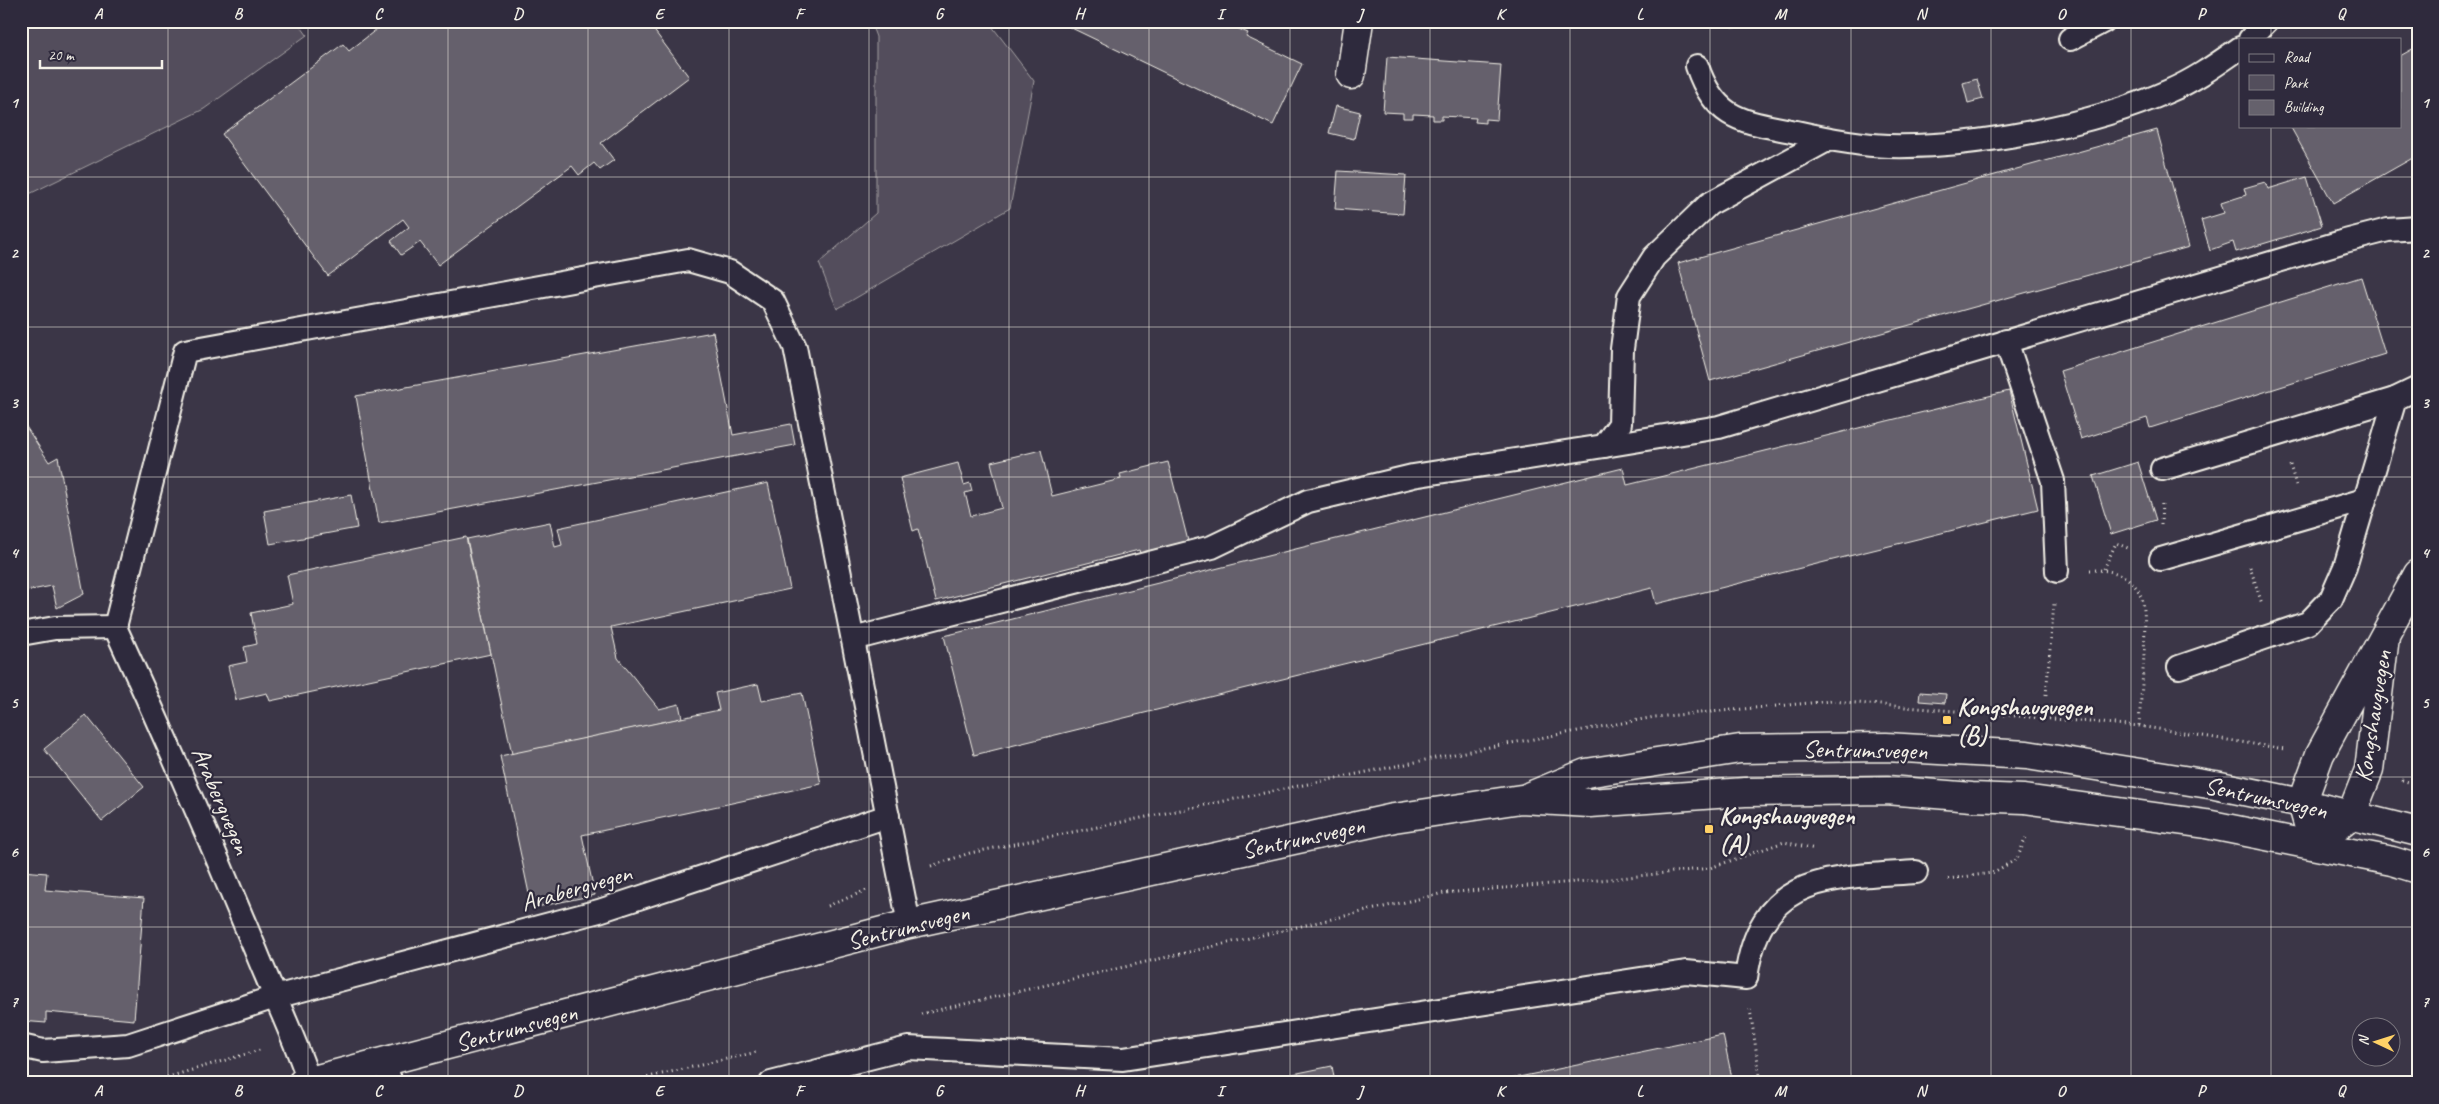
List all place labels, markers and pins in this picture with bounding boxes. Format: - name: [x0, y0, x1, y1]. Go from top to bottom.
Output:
- place label: Kongshaugvegen (B): [1957, 691, 2093, 752]
- marker: Kongshaugvegen (B): [1941, 714, 1953, 726]
- place label: Kongshaugvegen (A): [1719, 800, 1855, 861]
- marker: Kongshaugvegen (A): [1703, 823, 1715, 835]

